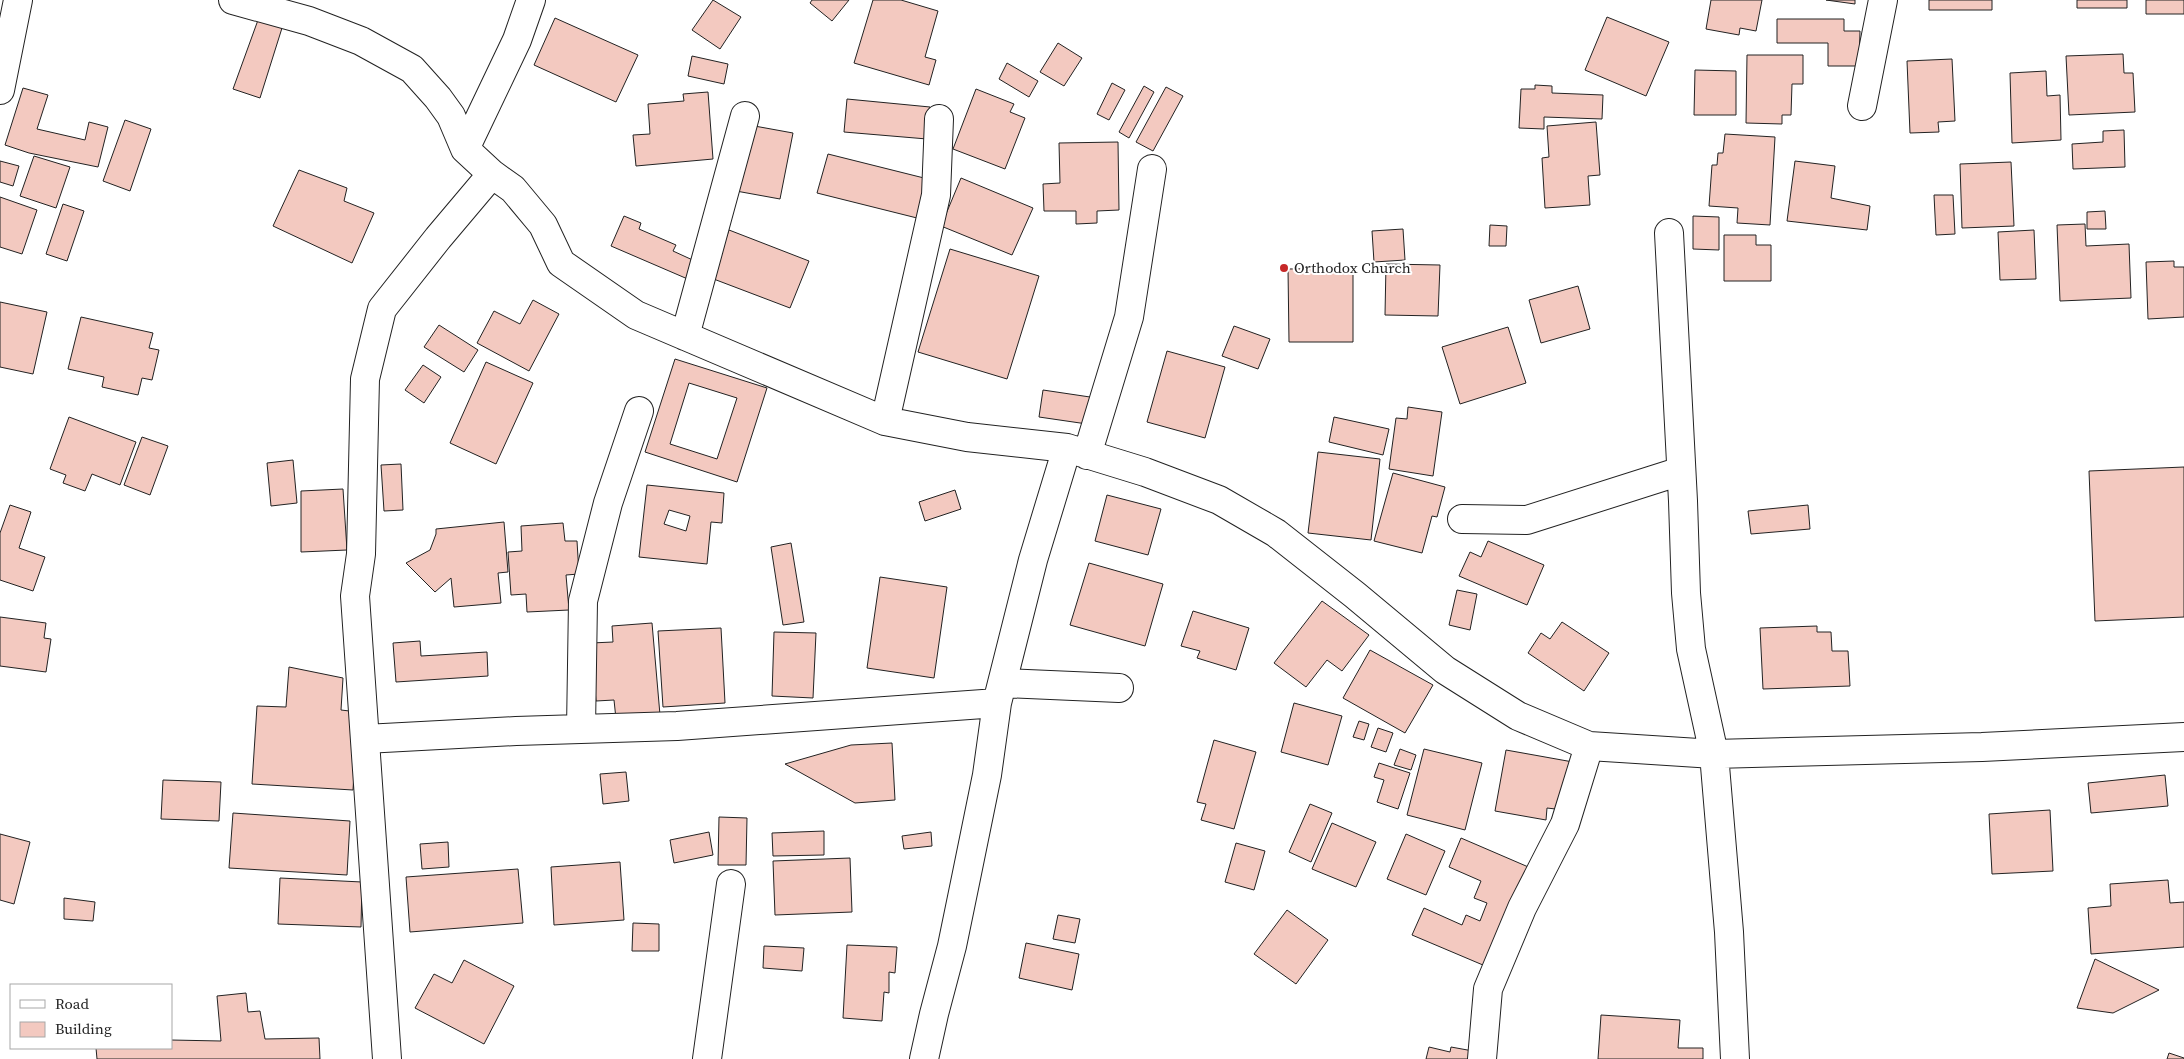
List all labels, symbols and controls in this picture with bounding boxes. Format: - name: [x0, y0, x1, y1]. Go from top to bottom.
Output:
- place label: Orthodox Church: [1294, 257, 1411, 278]
- marker: Orthodox Church: [1278, 262, 1290, 274]
- legend: [10, 984, 172, 1049]
- text: Road: [55, 993, 89, 1014]
- text: Building: [55, 1018, 112, 1039]

